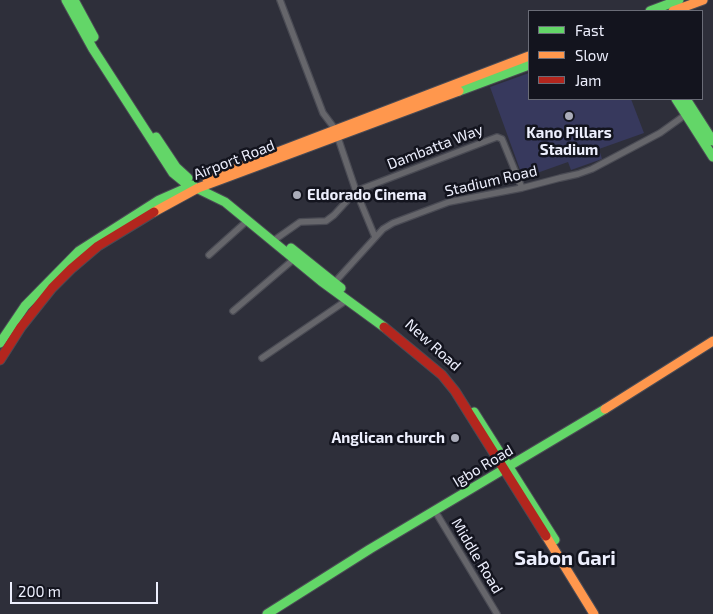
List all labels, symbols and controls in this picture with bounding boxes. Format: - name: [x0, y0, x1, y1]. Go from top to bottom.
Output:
- legend: [528, 10, 703, 100]
- text: Fast: [575, 21, 604, 39]
- text: Slow: [575, 46, 609, 64]
- text: Jam: [575, 71, 601, 89]
- marker: Kano Pillars Stadium: [563, 110, 575, 122]
- street label: Dambatta Way: [384, 120, 486, 174]
- place label: Kano Pillars Stadium: [526, 124, 612, 159]
- street label: Airport Road: [191, 136, 277, 184]
- street label: Stadium Road: [443, 162, 539, 200]
- place label: Eldorado Cinema: [307, 186, 427, 204]
- marker: Eldorado Cinema: [291, 189, 303, 201]
- street label: New Road: [401, 315, 465, 375]
- place label: Anglican church: [332, 429, 445, 447]
- marker: Anglican church: [449, 432, 461, 444]
- street label: Igbo Road: [450, 441, 516, 491]
- street label: Middle Road: [448, 515, 506, 597]
- district label: Sabon Gari: [514, 546, 616, 570]
- scale bar: [12, 572, 160, 604]
- text: 200 m: [18, 582, 61, 600]

